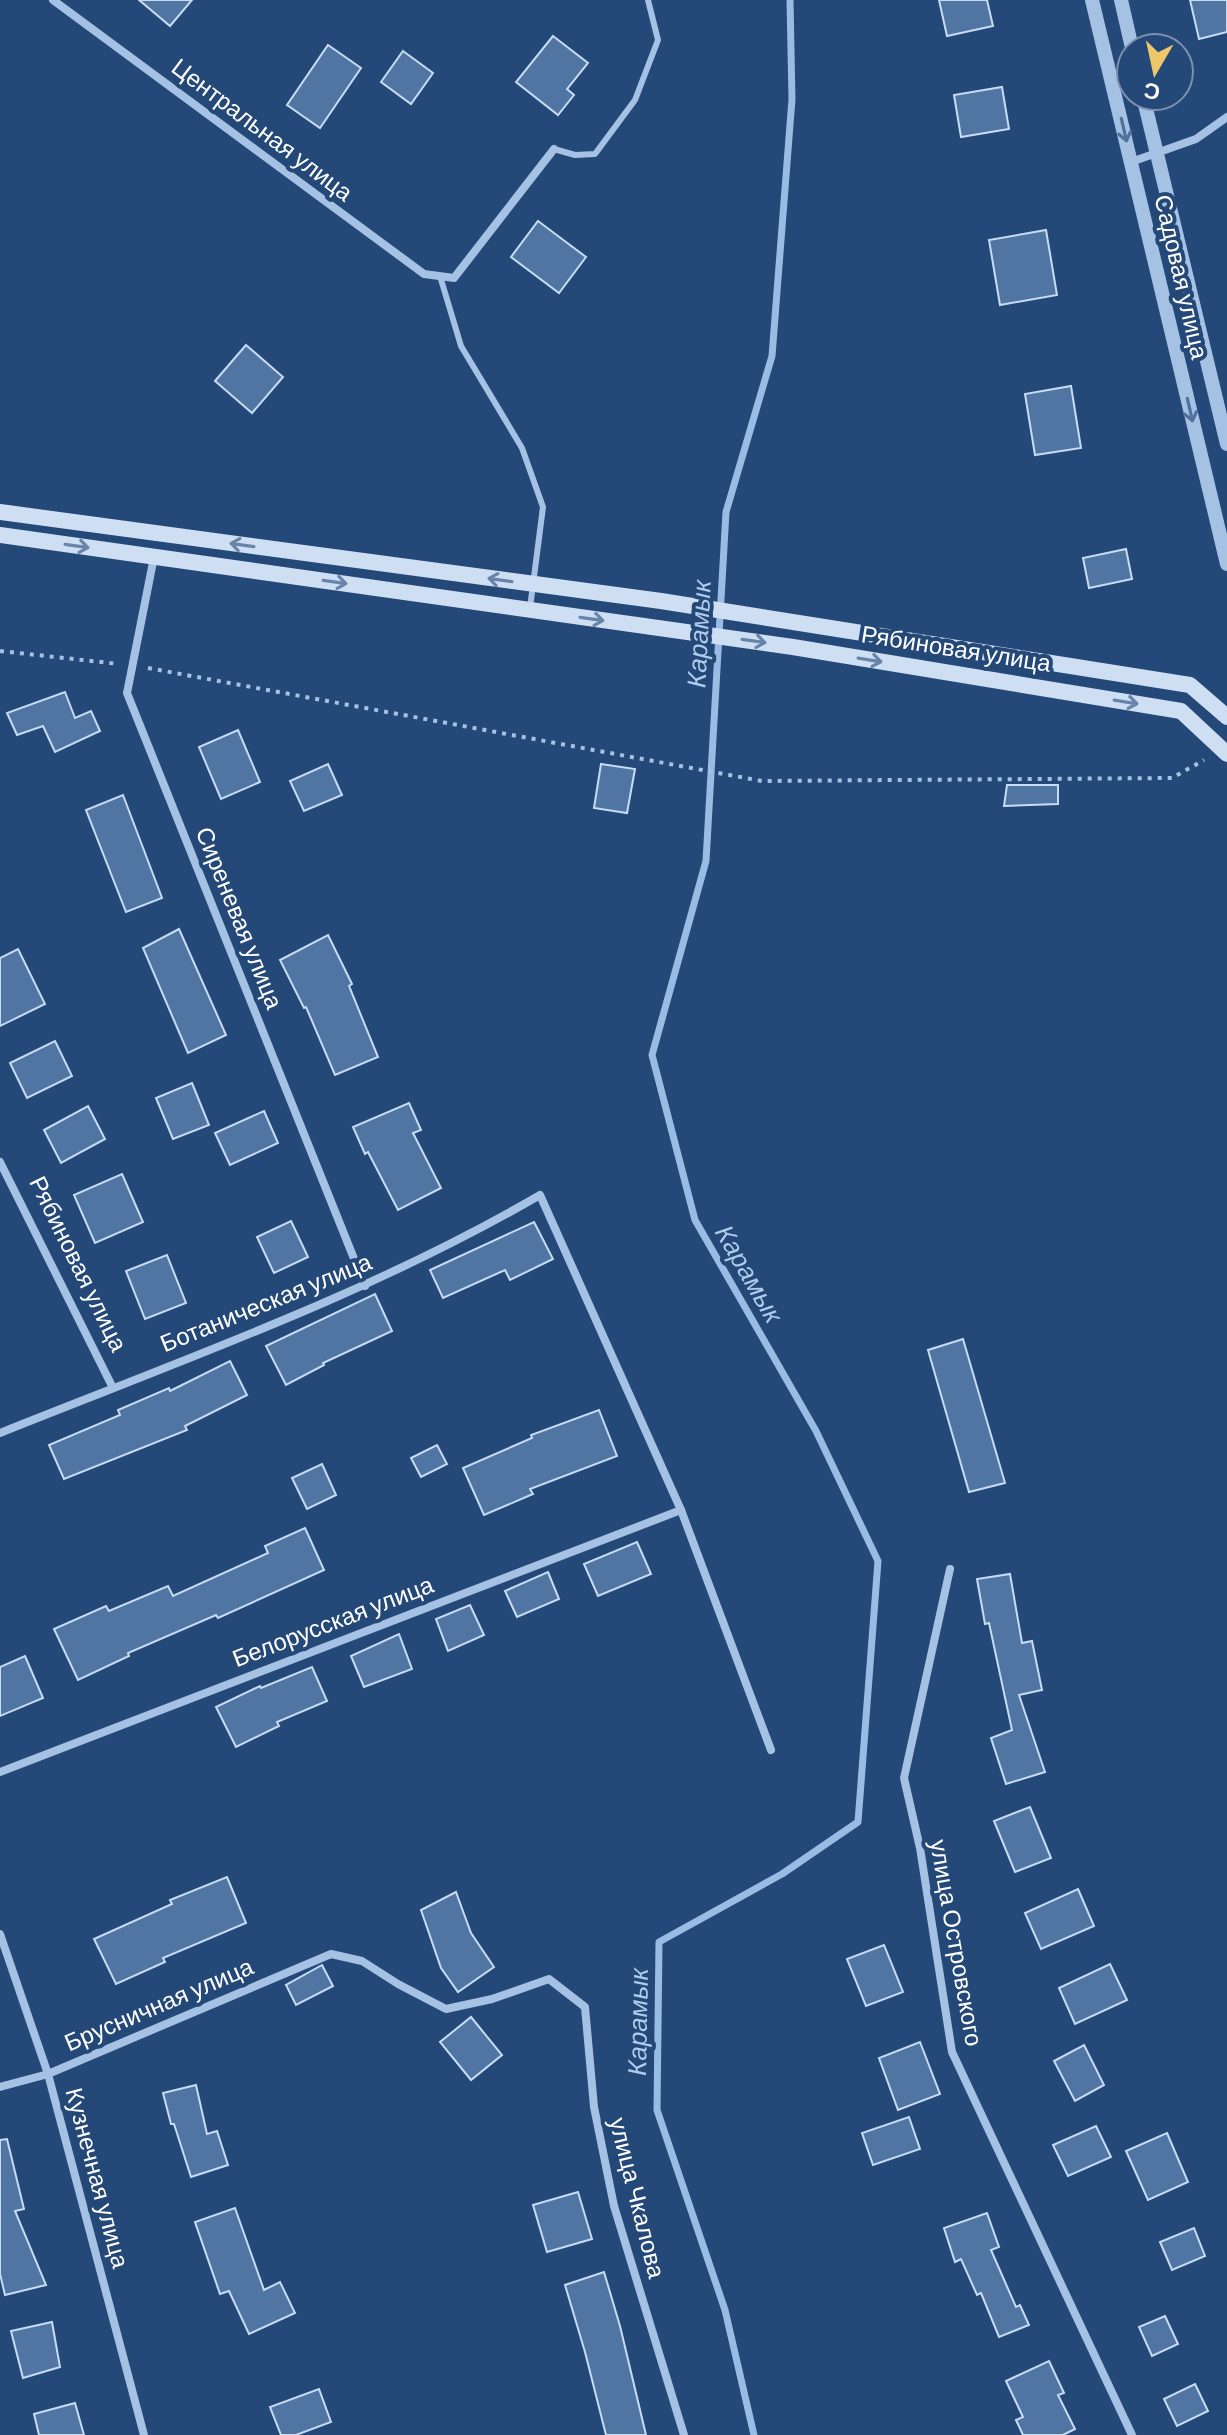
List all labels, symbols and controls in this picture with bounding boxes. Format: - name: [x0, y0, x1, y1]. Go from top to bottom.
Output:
- north arrow: [1115, 32, 1195, 112]
- street label: Центральная улица: [167, 51, 360, 207]
- text: С: [1142, 79, 1162, 107]
- one-way arrow: [1117, 117, 1132, 143]
- street label: Садовая улица: [1149, 192, 1216, 362]
- one-way arrow: [1184, 397, 1199, 423]
- one-way arrow: [230, 537, 255, 552]
- one-way arrow: [64, 539, 89, 554]
- one-way arrow: [487, 572, 514, 587]
- one-way arrow: [321, 575, 348, 590]
- water label: Карамык: [679, 577, 716, 689]
- one-way arrow: [579, 612, 604, 627]
- street label: Рябиновая улица: [859, 618, 1054, 677]
- one-way arrow: [741, 634, 767, 649]
- one-way arrow: [857, 653, 882, 668]
- one-way arrow: [1113, 695, 1139, 710]
- street label: Сиреневая улица: [191, 822, 290, 1013]
- street label: Рябиновая улица: [24, 1171, 135, 1356]
- water label: Карамык: [710, 1219, 792, 1329]
- street label: Ботаническая улица: [156, 1246, 376, 1357]
- street label: Белорусская улица: [228, 1569, 438, 1672]
- street label: улица Островского: [925, 1837, 990, 2048]
- street label: Брусничная улица: [60, 1951, 258, 2056]
- water label: Карамык: [620, 1966, 653, 2076]
- street label: Кузнечная улица: [60, 2084, 137, 2272]
- street label: улица Чкалова: [604, 2114, 673, 2282]

